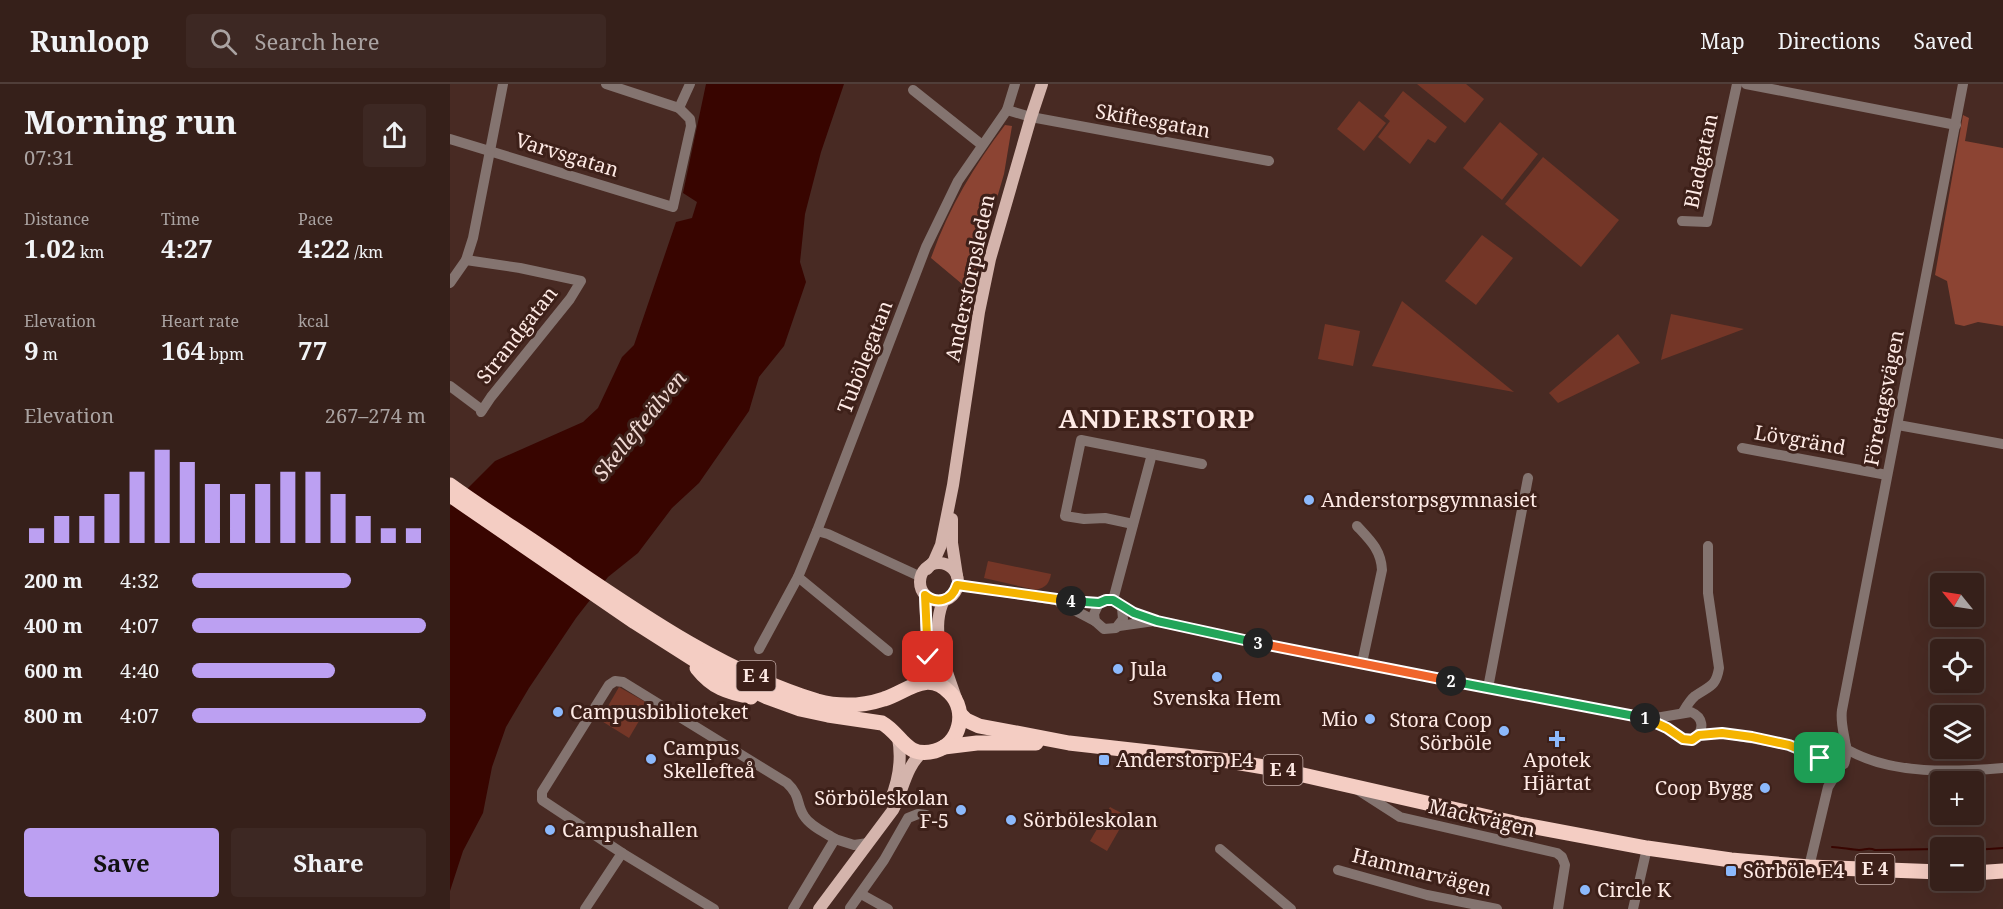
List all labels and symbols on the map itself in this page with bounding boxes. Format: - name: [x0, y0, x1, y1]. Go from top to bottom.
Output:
- street label: Skiftesgatan: [1093, 97, 1213, 144]
- street label: Bladgatan: [1677, 111, 1724, 211]
- street label: Varvsgatan: [512, 126, 622, 183]
- street label: Anderstorpsleden: [939, 192, 1000, 364]
- street label: Strandgatan: [470, 280, 563, 389]
- street label: Tubölegatan: [831, 296, 898, 417]
- street label: Företagsvägen: [1857, 328, 1910, 468]
- water label: Skellefteälven: [586, 364, 693, 486]
- district label: ANDERSTORP: [1058, 400, 1256, 436]
- street label: Lövgränd: [1753, 418, 1848, 461]
- place label: Anderstorpsgymnasiet: [1321, 486, 1537, 513]
- marker: Anderstorpsgymnasiet: [1302, 493, 1316, 507]
- north arrow: [1930, 573, 1984, 627]
- pin: 4: [1056, 586, 1086, 616]
- pin: 3: [1243, 628, 1273, 658]
- pin: [902, 631, 953, 682]
- place label: Jula: [1129, 655, 1167, 682]
- road number: E 4: [736, 661, 776, 691]
- marker: Jula: [1111, 662, 1125, 676]
- pin: 2: [1436, 666, 1466, 696]
- marker: Svenska Hem: [1210, 670, 1224, 684]
- place label: Svenska Hem: [1153, 684, 1281, 711]
- place label: Campusbiblioteket: [570, 698, 748, 725]
- pin: 1: [1630, 703, 1660, 733]
- marker: Campusbiblioteket: [551, 705, 565, 719]
- place label: Mio: [1321, 705, 1358, 732]
- place label: Stora Coop Sörböle: [1389, 706, 1492, 756]
- marker: Mio: [1363, 712, 1377, 726]
- marker: Stora Coop Sörböle: [1497, 724, 1511, 738]
- marker: Apotek Hjärtat: [1550, 732, 1564, 746]
- pin: [1794, 732, 1845, 783]
- place label: Campus Skellefteå: [663, 734, 755, 784]
- place label: Anderstorp E4: [1116, 746, 1254, 773]
- place label: Apotek Hjärtat: [1523, 746, 1591, 796]
- marker: Campus Skellefteå: [644, 752, 658, 766]
- marker: Anderstorp E4: [1097, 753, 1111, 767]
- road number: E 4: [1264, 755, 1302, 785]
- place label: Coop Bygg: [1655, 774, 1753, 801]
- marker: Coop Bygg: [1758, 781, 1772, 795]
- place label: Sörböleskolan F-5: [814, 784, 949, 834]
- street label: Mackvägen: [1426, 792, 1538, 843]
- marker: Sörböleskolan F-5: [954, 803, 968, 817]
- place label: Sörböleskolan: [1023, 806, 1158, 833]
- marker: Sörböleskolan: [1004, 813, 1018, 827]
- place label: Campushallen: [562, 816, 698, 843]
- marker: Campushallen: [543, 823, 557, 837]
- street label: Hammarvägen: [1350, 841, 1495, 902]
- road number: E 4: [1856, 854, 1894, 884]
- place label: Sörböle E4: [1743, 857, 1844, 884]
- marker: Sörböle E4: [1724, 864, 1738, 878]
- place label: Circle K: [1597, 876, 1672, 903]
- marker: Circle K: [1578, 883, 1592, 897]

